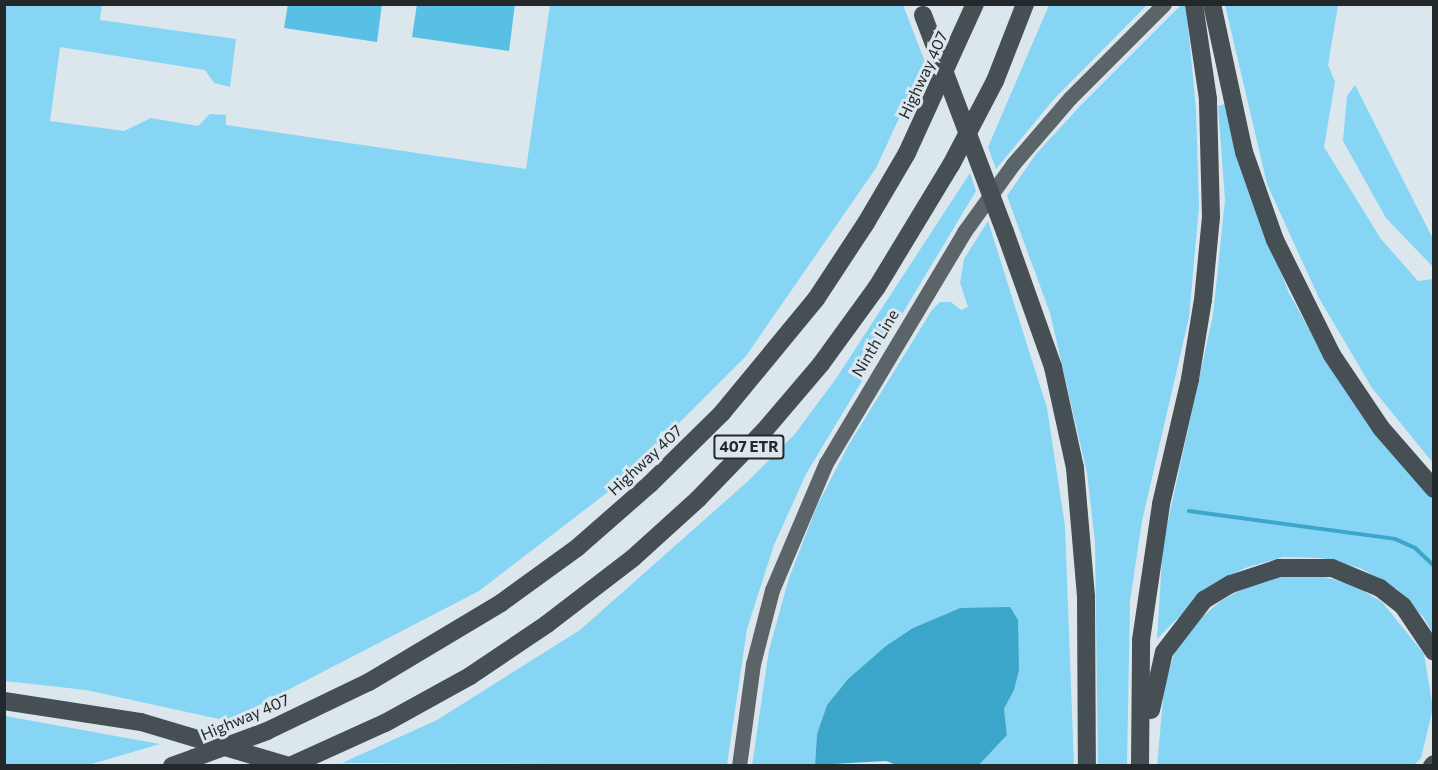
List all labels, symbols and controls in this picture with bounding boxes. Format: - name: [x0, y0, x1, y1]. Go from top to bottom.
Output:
- street label: Highway 407: [894, 28, 952, 122]
- street label: Ninth Line: [847, 306, 903, 380]
- street label: Highway 407: [604, 421, 686, 499]
- road number: 407 ETR: [713, 435, 785, 459]
- street label: Highway 407: [198, 690, 292, 744]

